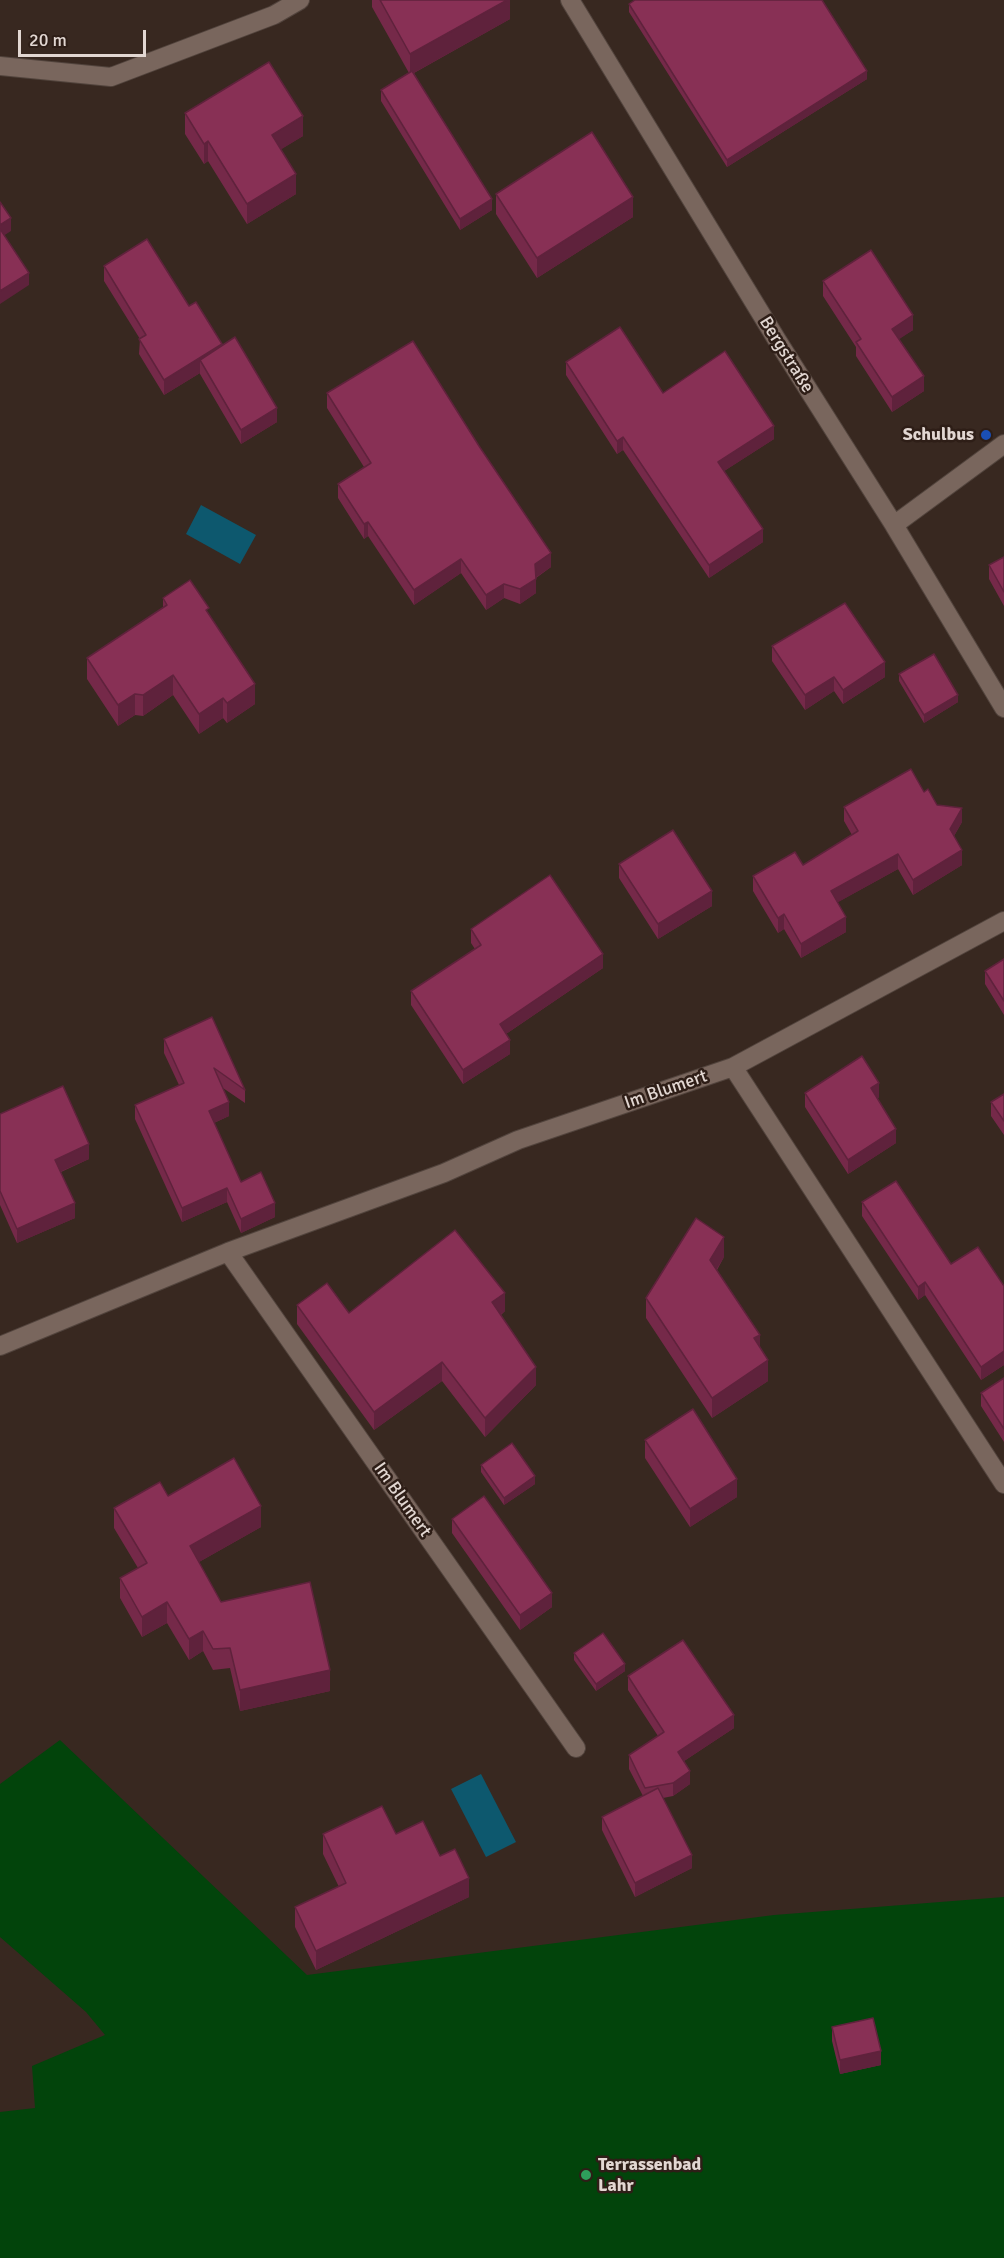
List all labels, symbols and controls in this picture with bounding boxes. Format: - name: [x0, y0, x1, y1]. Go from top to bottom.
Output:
- scale bar: [21, 18, 148, 56]
- text: 20 m: [29, 29, 67, 51]
- street label: Bergstraße: [754, 313, 818, 397]
- place label: Schulbus: [903, 424, 974, 446]
- marker: Schulbus: [979, 428, 993, 442]
- street label: Im Blumert: [622, 1066, 710, 1114]
- street label: Im Blumert: [368, 1459, 436, 1541]
- place label: Terrassenbad Lahr: [598, 2154, 701, 2196]
- marker: Terrassenbad Lahr: [579, 2168, 593, 2182]

